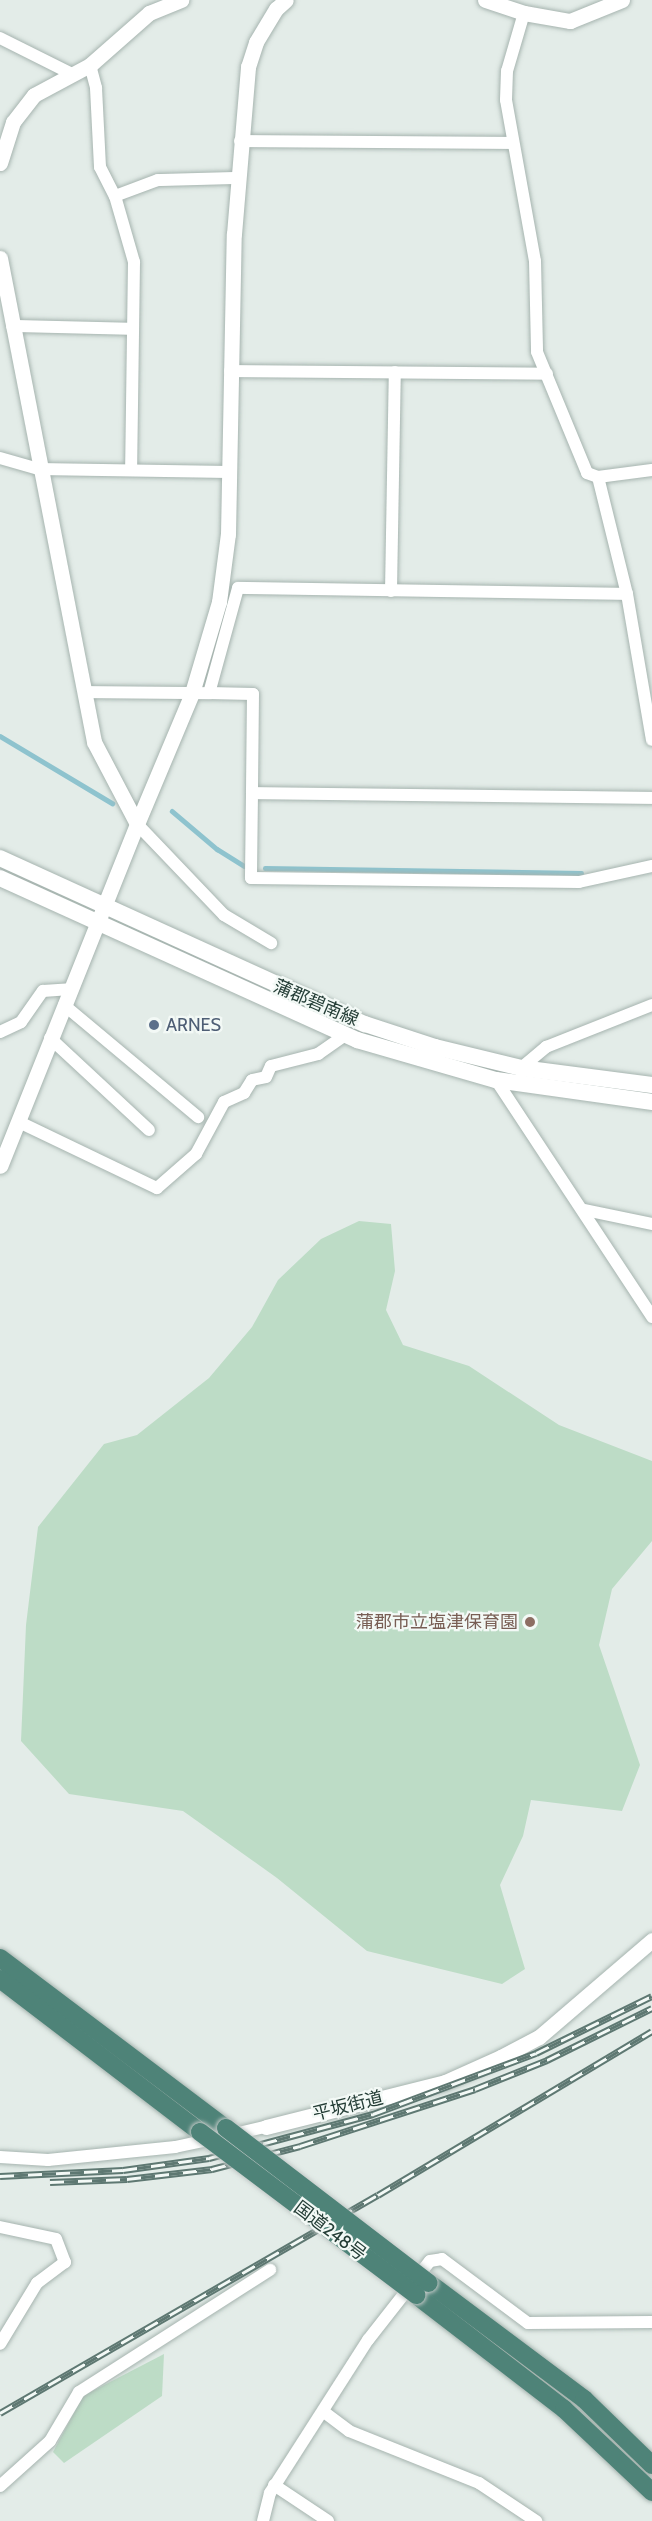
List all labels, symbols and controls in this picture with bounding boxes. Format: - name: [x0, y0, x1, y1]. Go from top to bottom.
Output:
- street label: 蒲郡碧南線: [270, 975, 362, 1031]
- place label: ARNES: [166, 1014, 221, 1036]
- marker: ARNES: [147, 1018, 161, 1032]
- place label: 蒲郡市立塩津保育園: [356, 1611, 518, 1633]
- marker: 蒲郡市立塩津保育園: [523, 1615, 537, 1629]
- street label: 平坂街道: [310, 2087, 386, 2125]
- street label: 国道248号: [290, 2197, 370, 2265]

